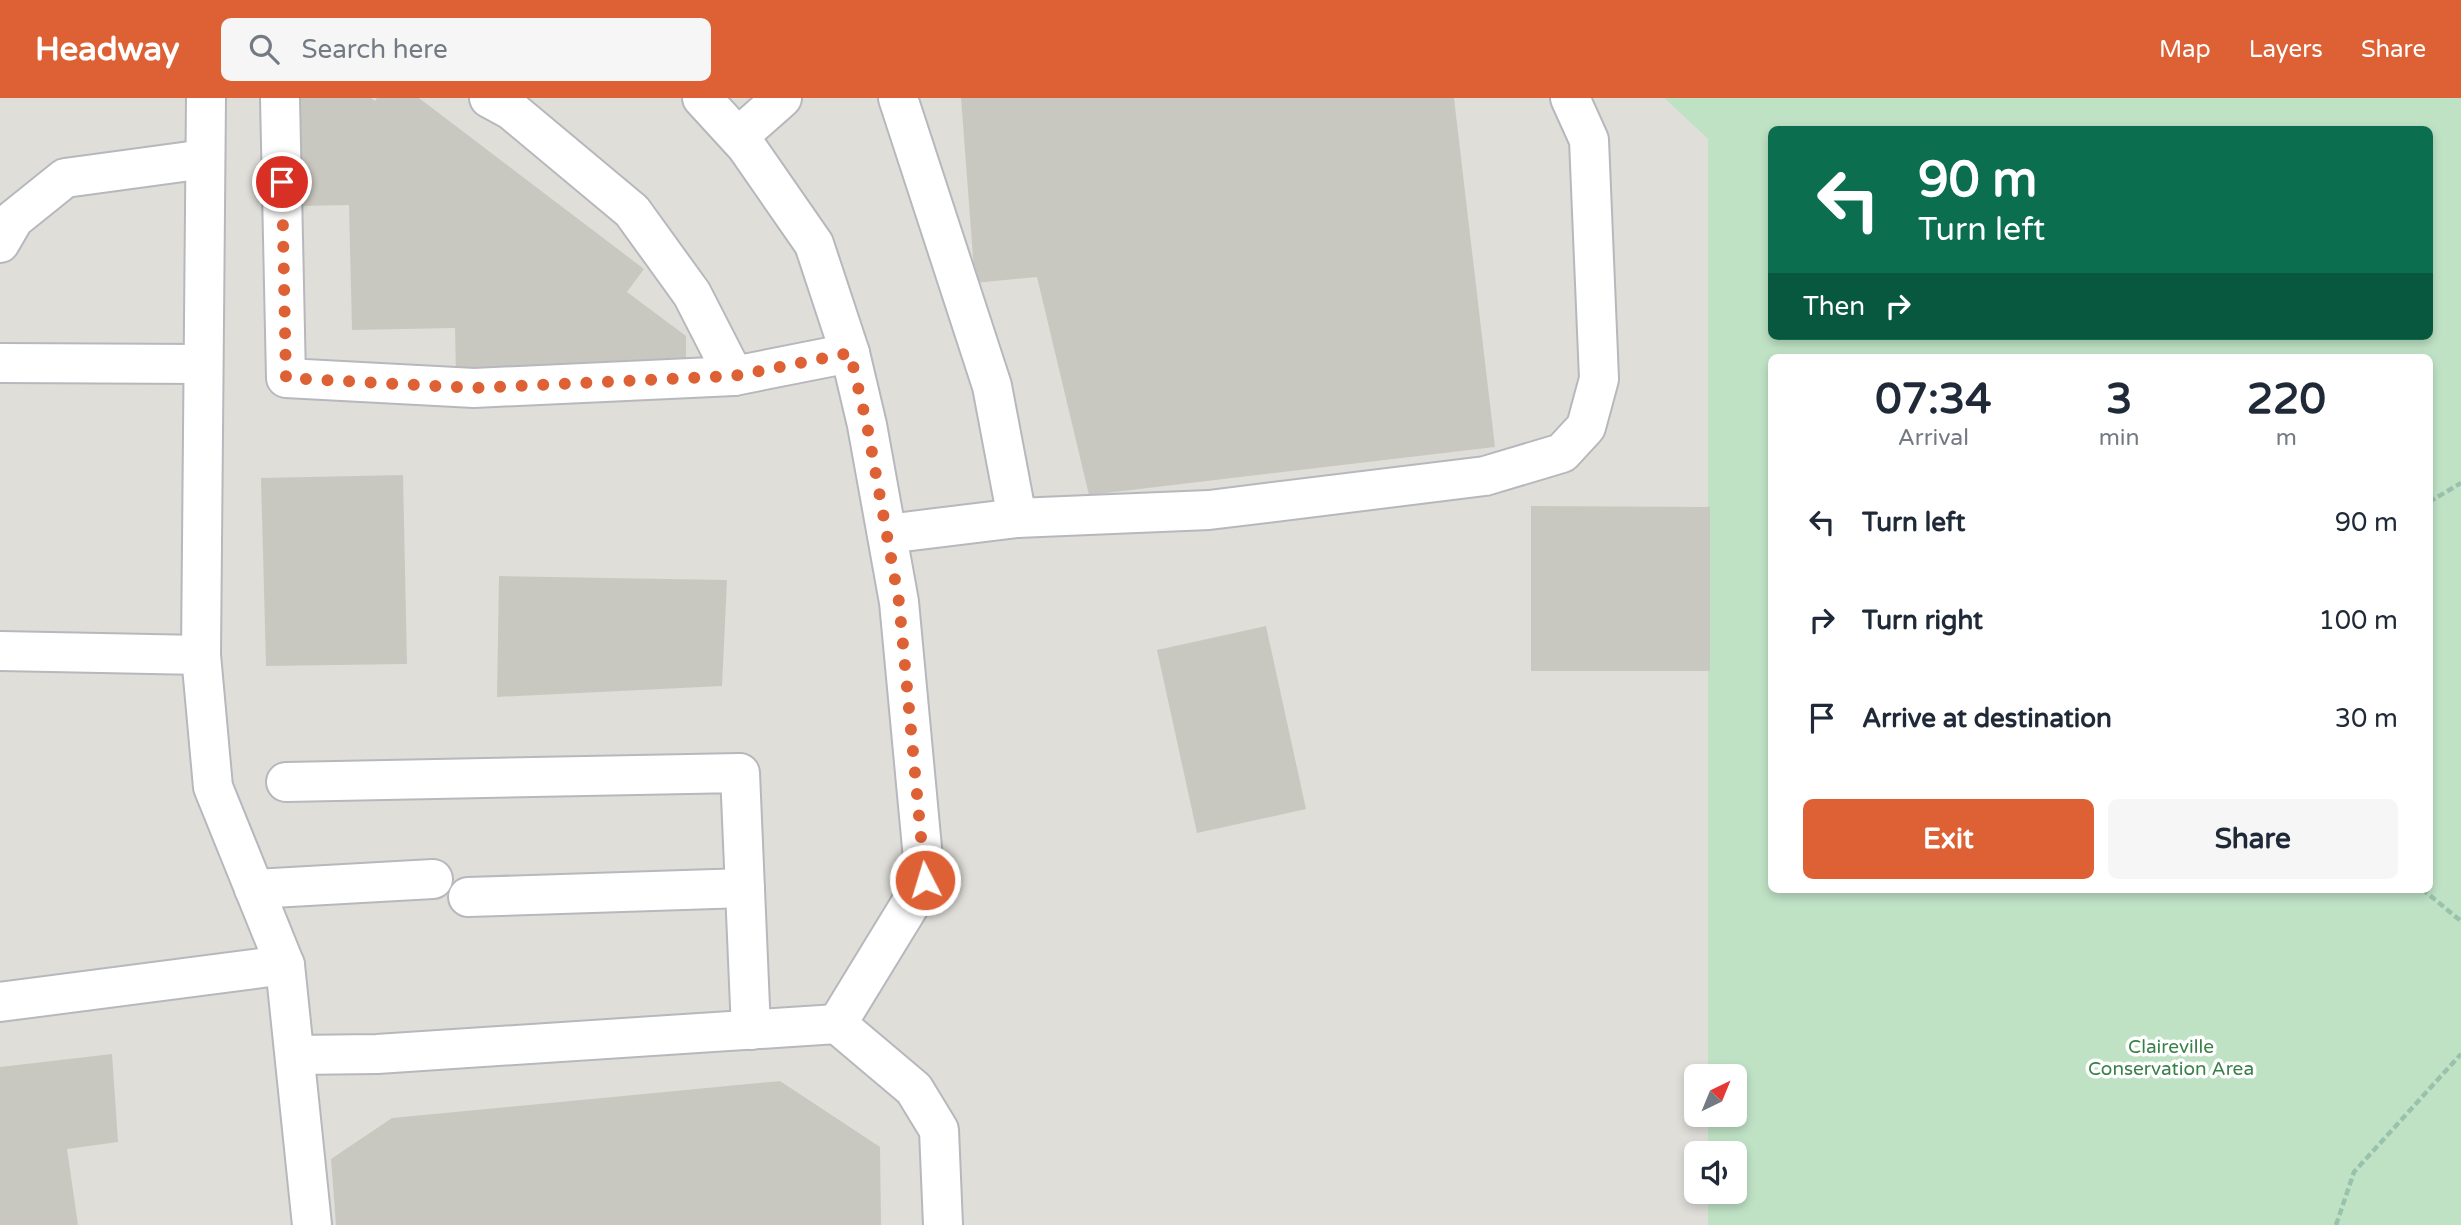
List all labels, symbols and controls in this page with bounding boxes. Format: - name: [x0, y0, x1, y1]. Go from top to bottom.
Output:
- search box: [221, 18, 711, 81]
- text: Headway: [35, 30, 179, 69]
- icon: search: [245, 30, 283, 68]
- text: Search here: [301, 34, 448, 65]
- text: Map: [2159, 35, 2211, 64]
- text: Layers: [2249, 35, 2323, 64]
- text: Share: [2361, 35, 2426, 64]
- text: 90 m: [1918, 151, 2037, 210]
- pin: [252, 152, 312, 212]
- icon: left: [1803, 154, 1894, 245]
- icon: arrive: [263, 163, 301, 201]
- text: Turn left: [1918, 211, 2045, 249]
- icon: right: [1879, 287, 1917, 325]
- text: Then: [1803, 291, 1865, 322]
- text: 07:34: [1875, 374, 1992, 425]
- text: 3: [2106, 374, 2132, 425]
- text: 220: [2247, 374, 2326, 425]
- text: Arrival: [1898, 424, 1969, 452]
- text: min: [2099, 424, 2140, 452]
- text: m: [2276, 424, 2297, 452]
- icon: left: [1803, 503, 1841, 541]
- text: Turn left: [1862, 507, 1965, 538]
- text: 90 m: [2335, 507, 2398, 538]
- icon: right: [1803, 601, 1841, 639]
- text: Turn right: [1862, 605, 1983, 636]
- text: 100 m: [2318, 605, 2398, 636]
- icon: arrive: [1803, 699, 1841, 737]
- text: Arrive at destination: [1862, 703, 2112, 734]
- text: 30 m: [2335, 703, 2398, 734]
- button: Exit: [1803, 799, 2094, 879]
- button: Share: [2108, 799, 2398, 879]
- position arrow: [888, 843, 962, 917]
- park label: Claireville Conservation Area: [2088, 1036, 2254, 1080]
- north arrow: [1684, 1064, 1746, 1127]
- map controls: [1684, 1064, 1747, 1204]
- button: sound: [1684, 1141, 1747, 1204]

